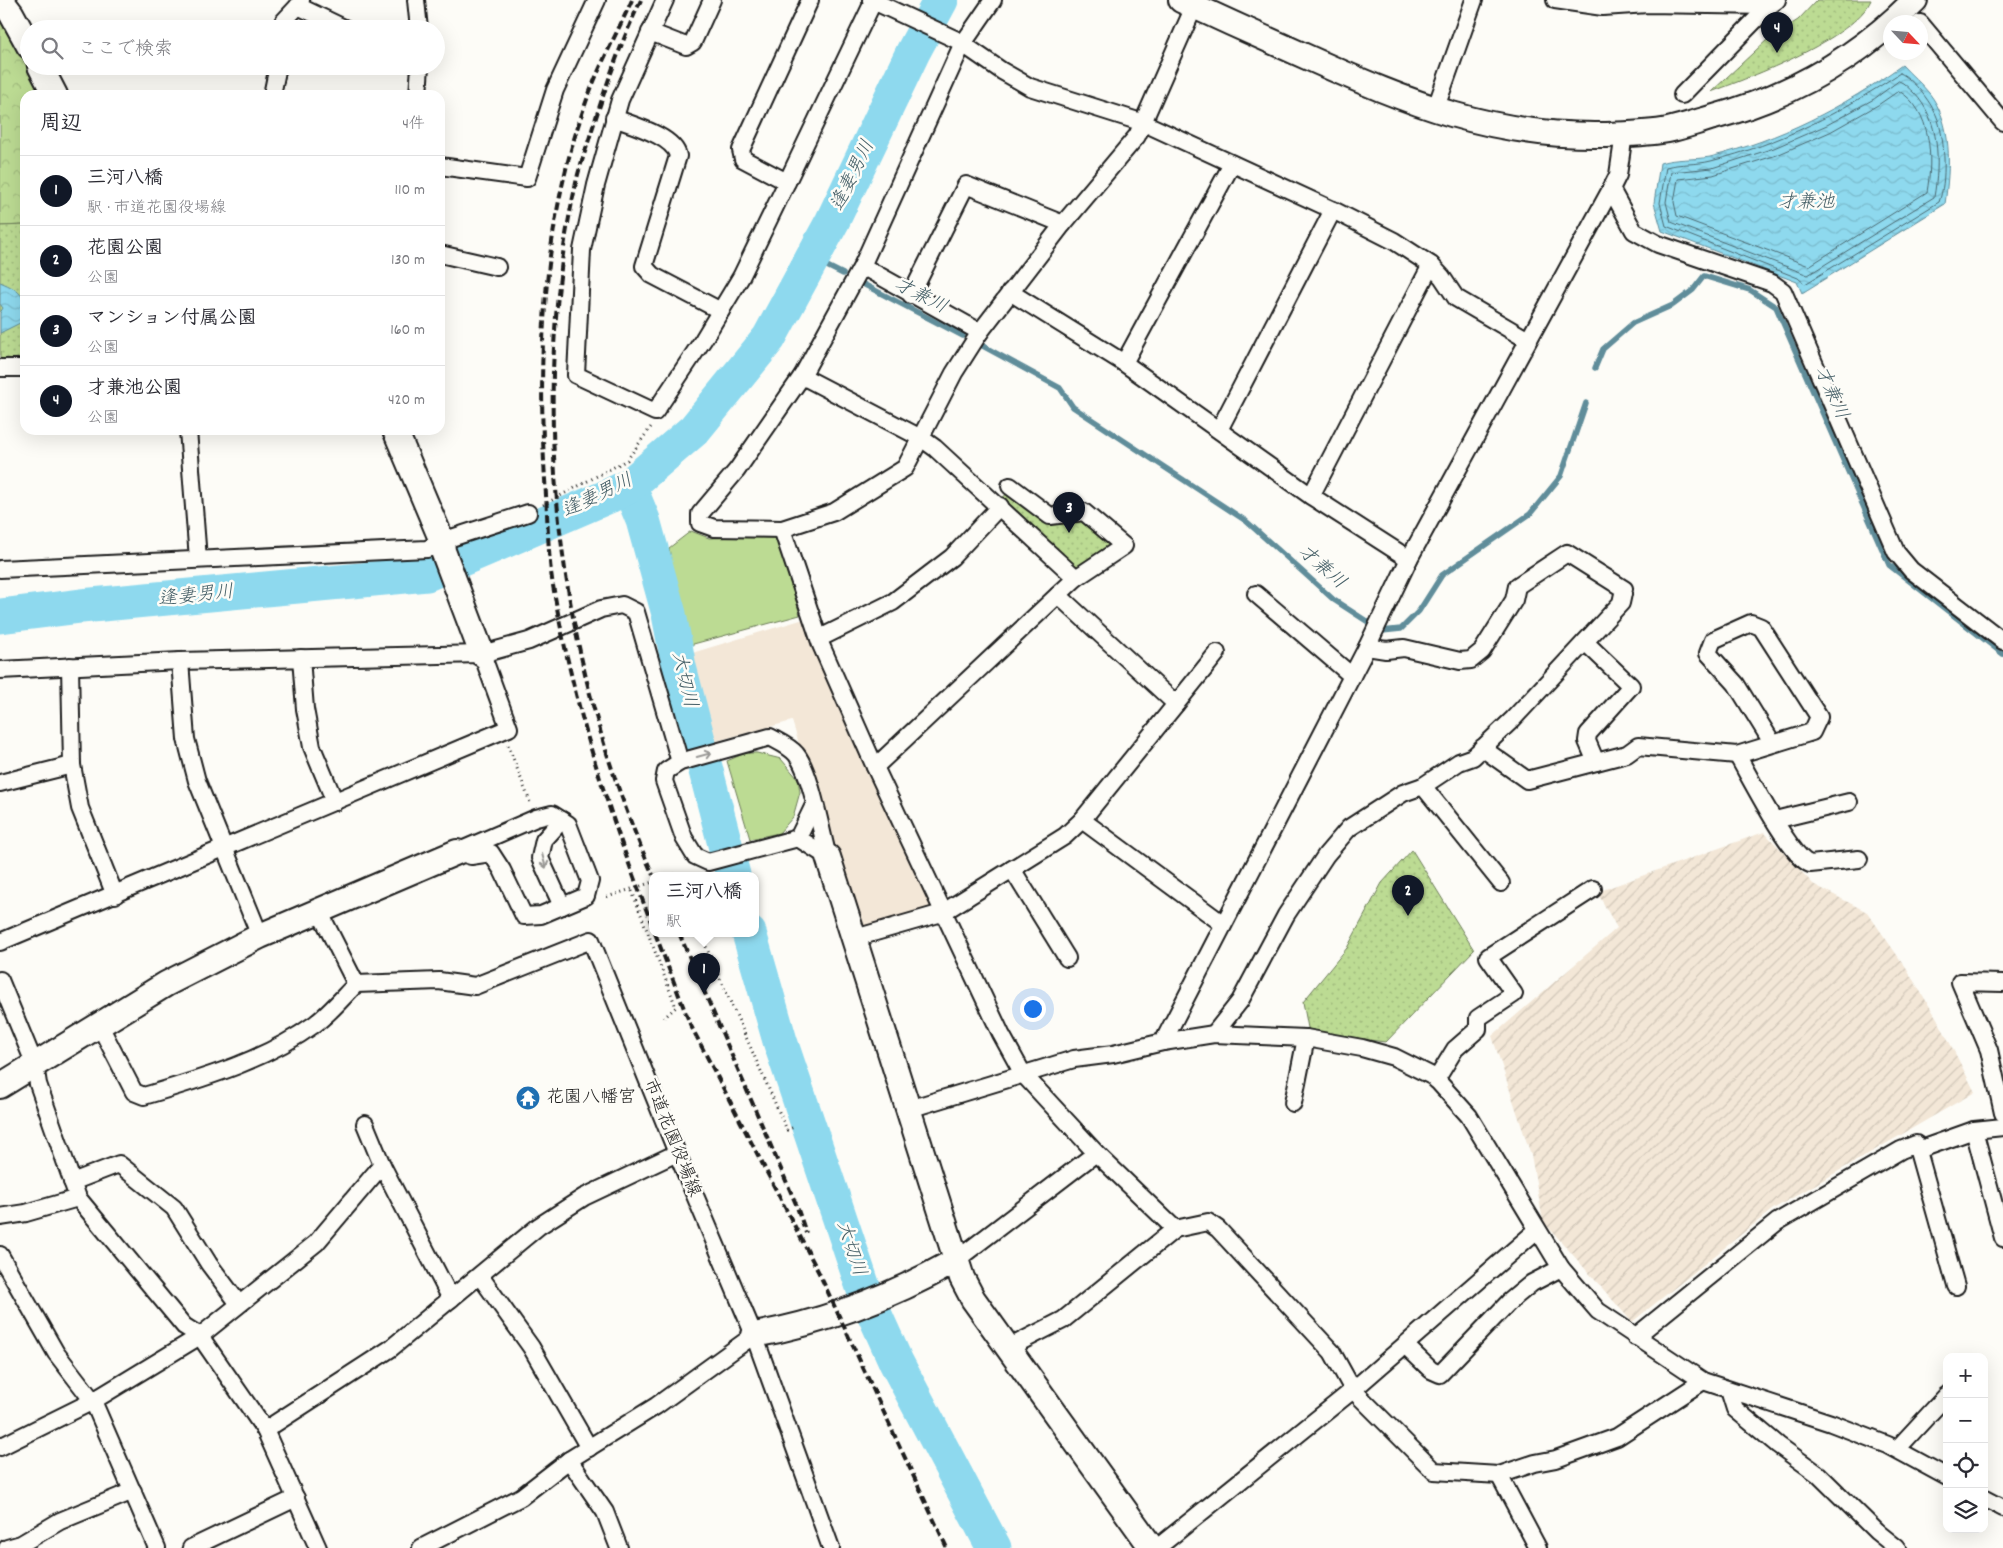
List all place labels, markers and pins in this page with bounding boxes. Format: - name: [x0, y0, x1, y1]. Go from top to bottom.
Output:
- pin: 4: [1761, 12, 1793, 53]
- pin: 3: [1053, 492, 1085, 533]
- pin: 2: [1392, 875, 1424, 916]
- pin: 1: [688, 953, 720, 994]
- temple icon: 花園八幡宮: [515, 1085, 541, 1111]
- place label: 花園八幡宮: [546, 1086, 636, 1111]

